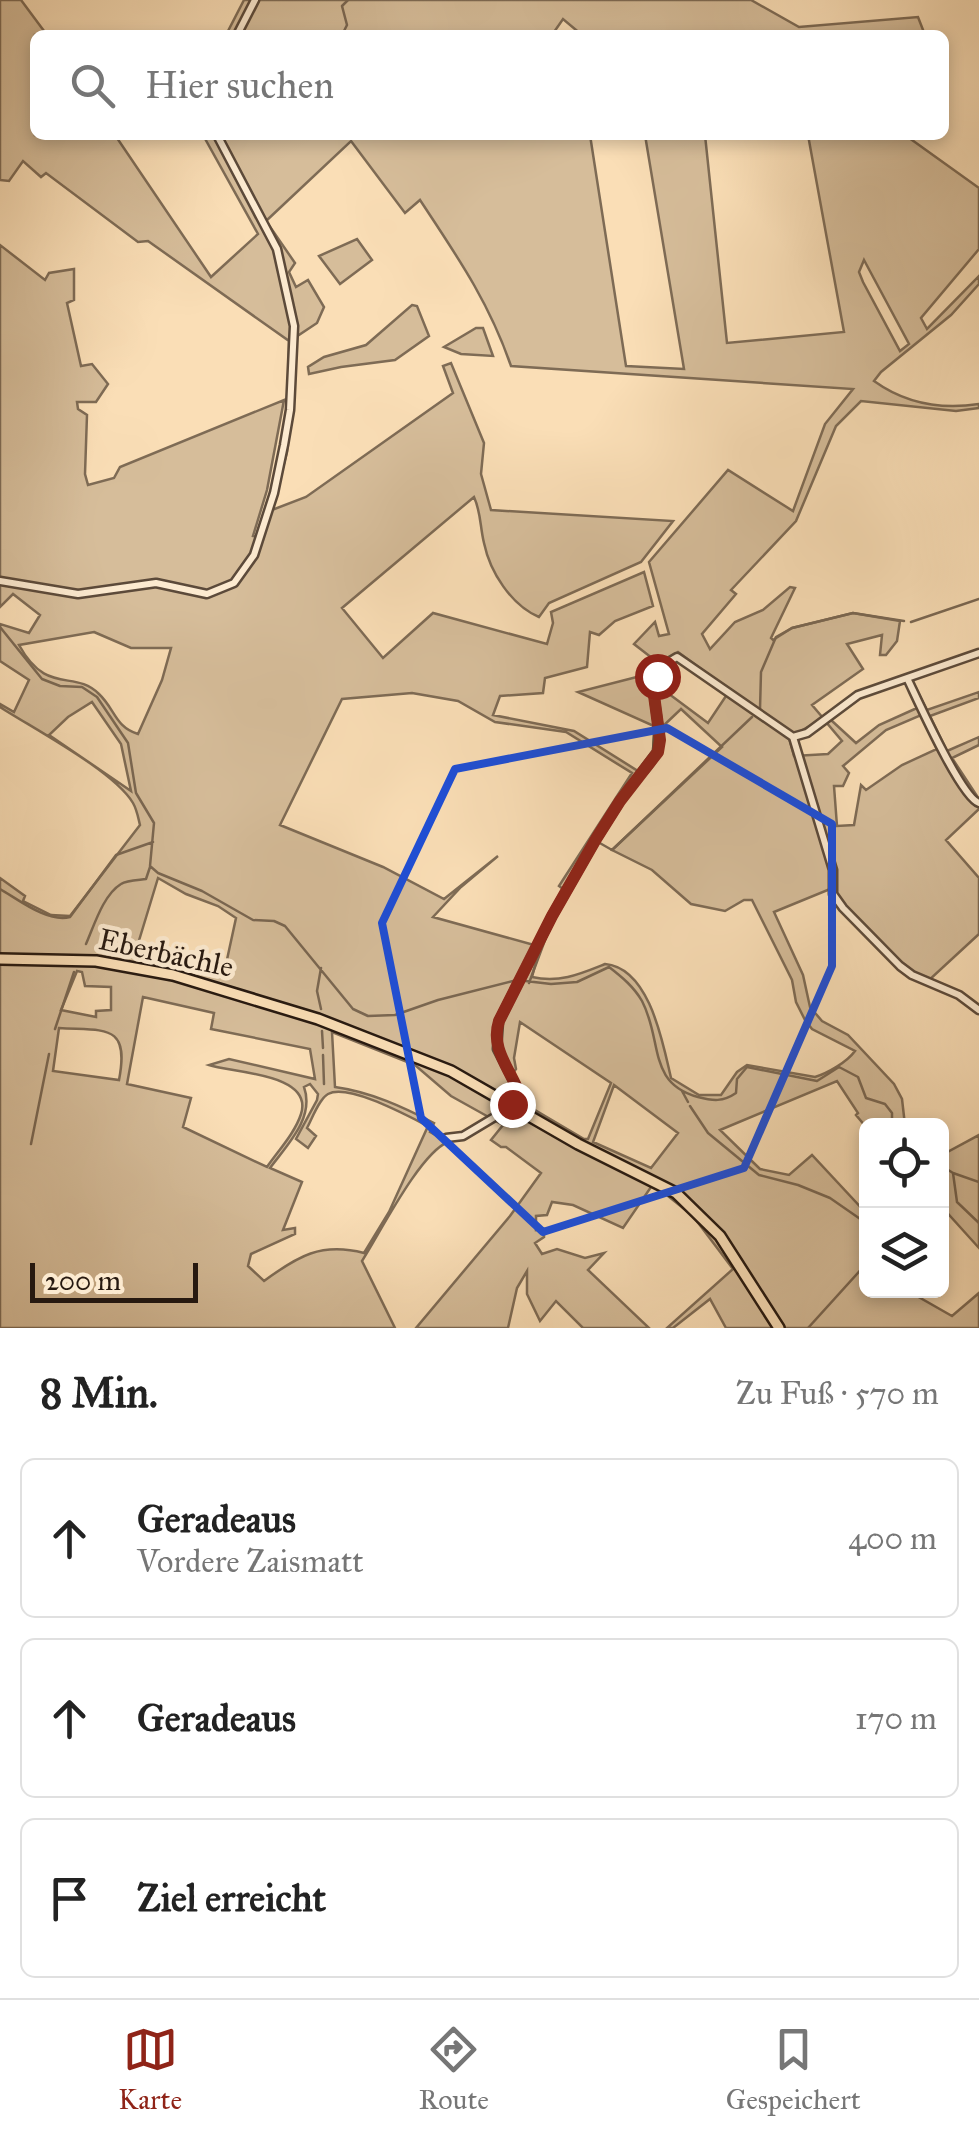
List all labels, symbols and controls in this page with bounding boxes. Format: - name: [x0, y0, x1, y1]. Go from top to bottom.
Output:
- search box: [30, 30, 949, 140]
- icon: search: [65, 58, 120, 113]
- text: Hier suchen: [145, 62, 334, 108]
- route start: [635, 654, 681, 700]
- street label: Eberbächle: [95, 921, 237, 985]
- route end: [490, 1082, 536, 1128]
- map controls: [859, 1118, 949, 1298]
- button: locate: [859, 1118, 949, 1208]
- button: layers: [859, 1208, 949, 1298]
- scale bar: [30, 1258, 198, 1302]
- text: 200 m: [45, 1263, 121, 1298]
- text: 8 Min.: [40, 1367, 158, 1419]
- text: Zu Fuß · 570 m: [736, 1374, 939, 1413]
- text: Geradeaus: [137, 1496, 296, 1542]
- icon: ahead: [42, 1511, 97, 1566]
- text: 400 m: [848, 1519, 937, 1558]
- text: Vordere Zaismatt: [137, 1542, 364, 1581]
- icon: ahead: [42, 1691, 97, 1746]
- text: Geradeaus: [137, 1695, 296, 1741]
- text: 170 m: [855, 1699, 937, 1738]
- icon: arrive: [42, 1871, 97, 1926]
- text: Ziel erreicht: [137, 1875, 326, 1921]
- tab: Karte: [118, 2022, 182, 2117]
- tab: Route: [419, 2022, 489, 2117]
- tab: Gespeichert: [726, 2022, 861, 2117]

